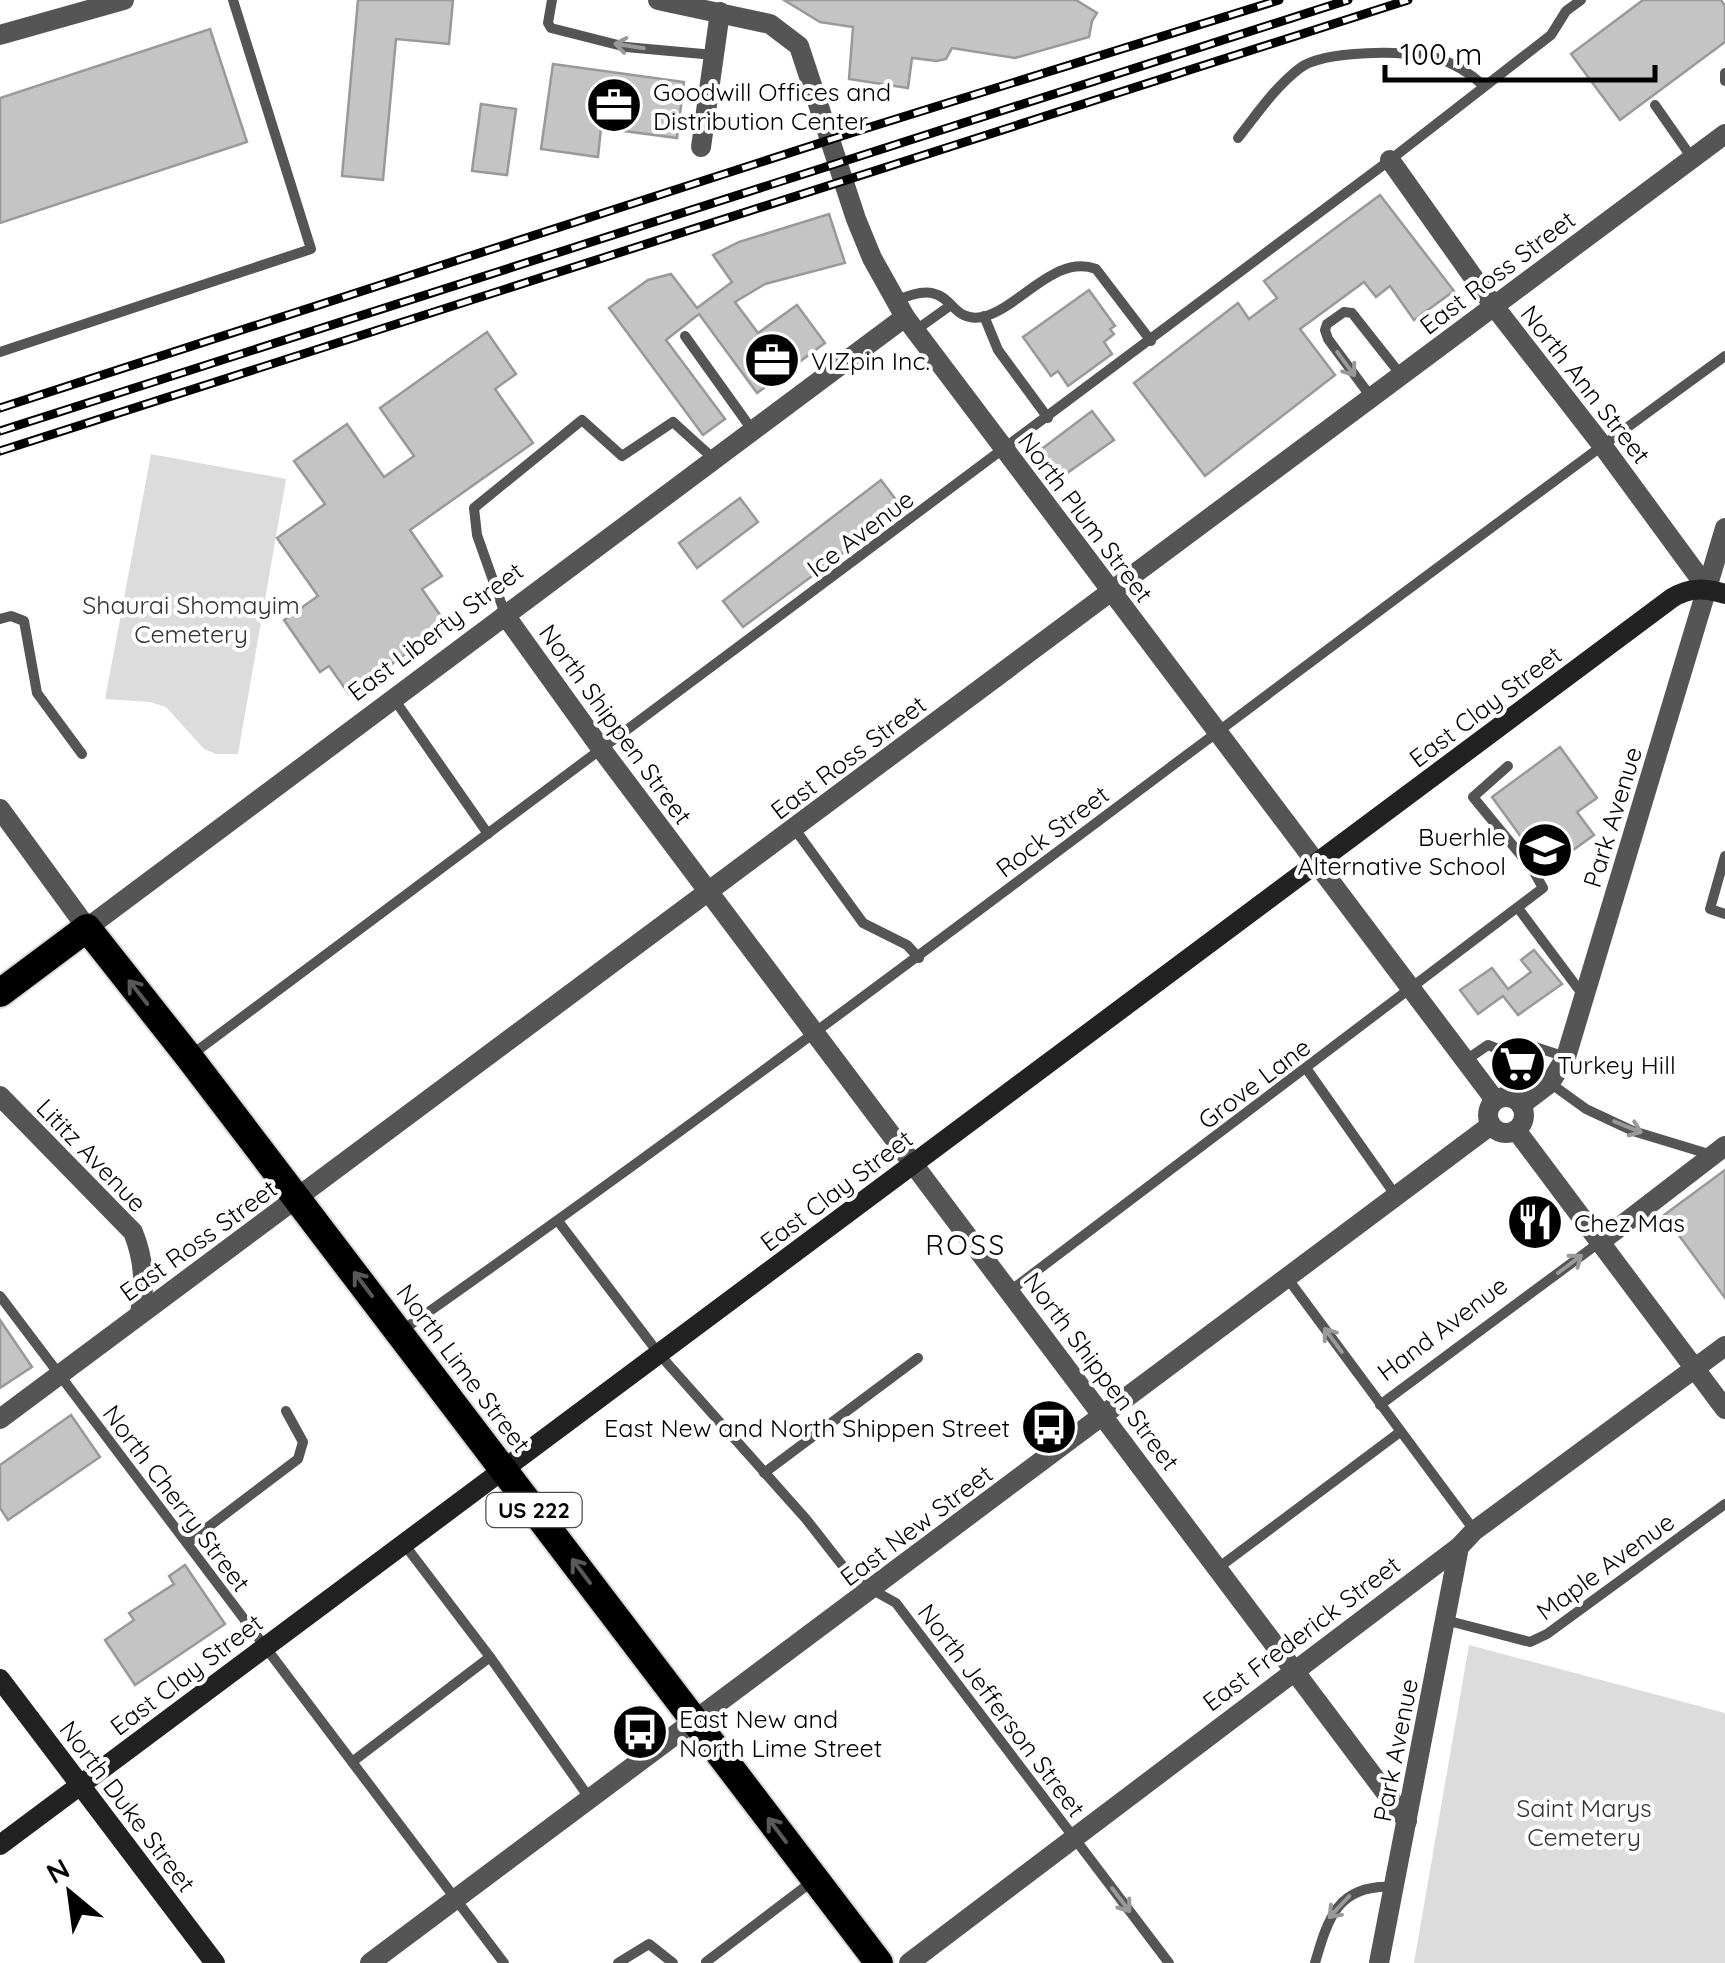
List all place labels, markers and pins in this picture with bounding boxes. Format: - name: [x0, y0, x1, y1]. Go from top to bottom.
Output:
- office icon: Goodwill Offices and Distribution Center: [584, 75, 644, 135]
- place label: Goodwill Offices and Distribution Center: [653, 76, 891, 136]
- office icon: VIZpin Inc.: [742, 330, 802, 390]
- place label: VIZpin Inc.: [811, 345, 930, 376]
- school or university icon: Buerhle Alternative School: [1515, 820, 1575, 880]
- place label: Buerhle Alternative School: [1297, 821, 1506, 881]
- supermarket icon: Turkey Hill: [1488, 1034, 1548, 1094]
- place label: Turkey Hill: [1557, 1049, 1676, 1080]
- restaurant icon: Chez Mas: [1505, 1192, 1565, 1252]
- place label: Chez Mas: [1574, 1207, 1685, 1238]
- bus stop icon: East New and North Shippen Street: [1019, 1397, 1079, 1457]
- place label: East New and North Shippen Street: [604, 1412, 1010, 1443]
- bus stop icon: East New and North Lime Street: [610, 1702, 670, 1762]
- place label: East New and North Lime Street: [679, 1703, 882, 1763]

